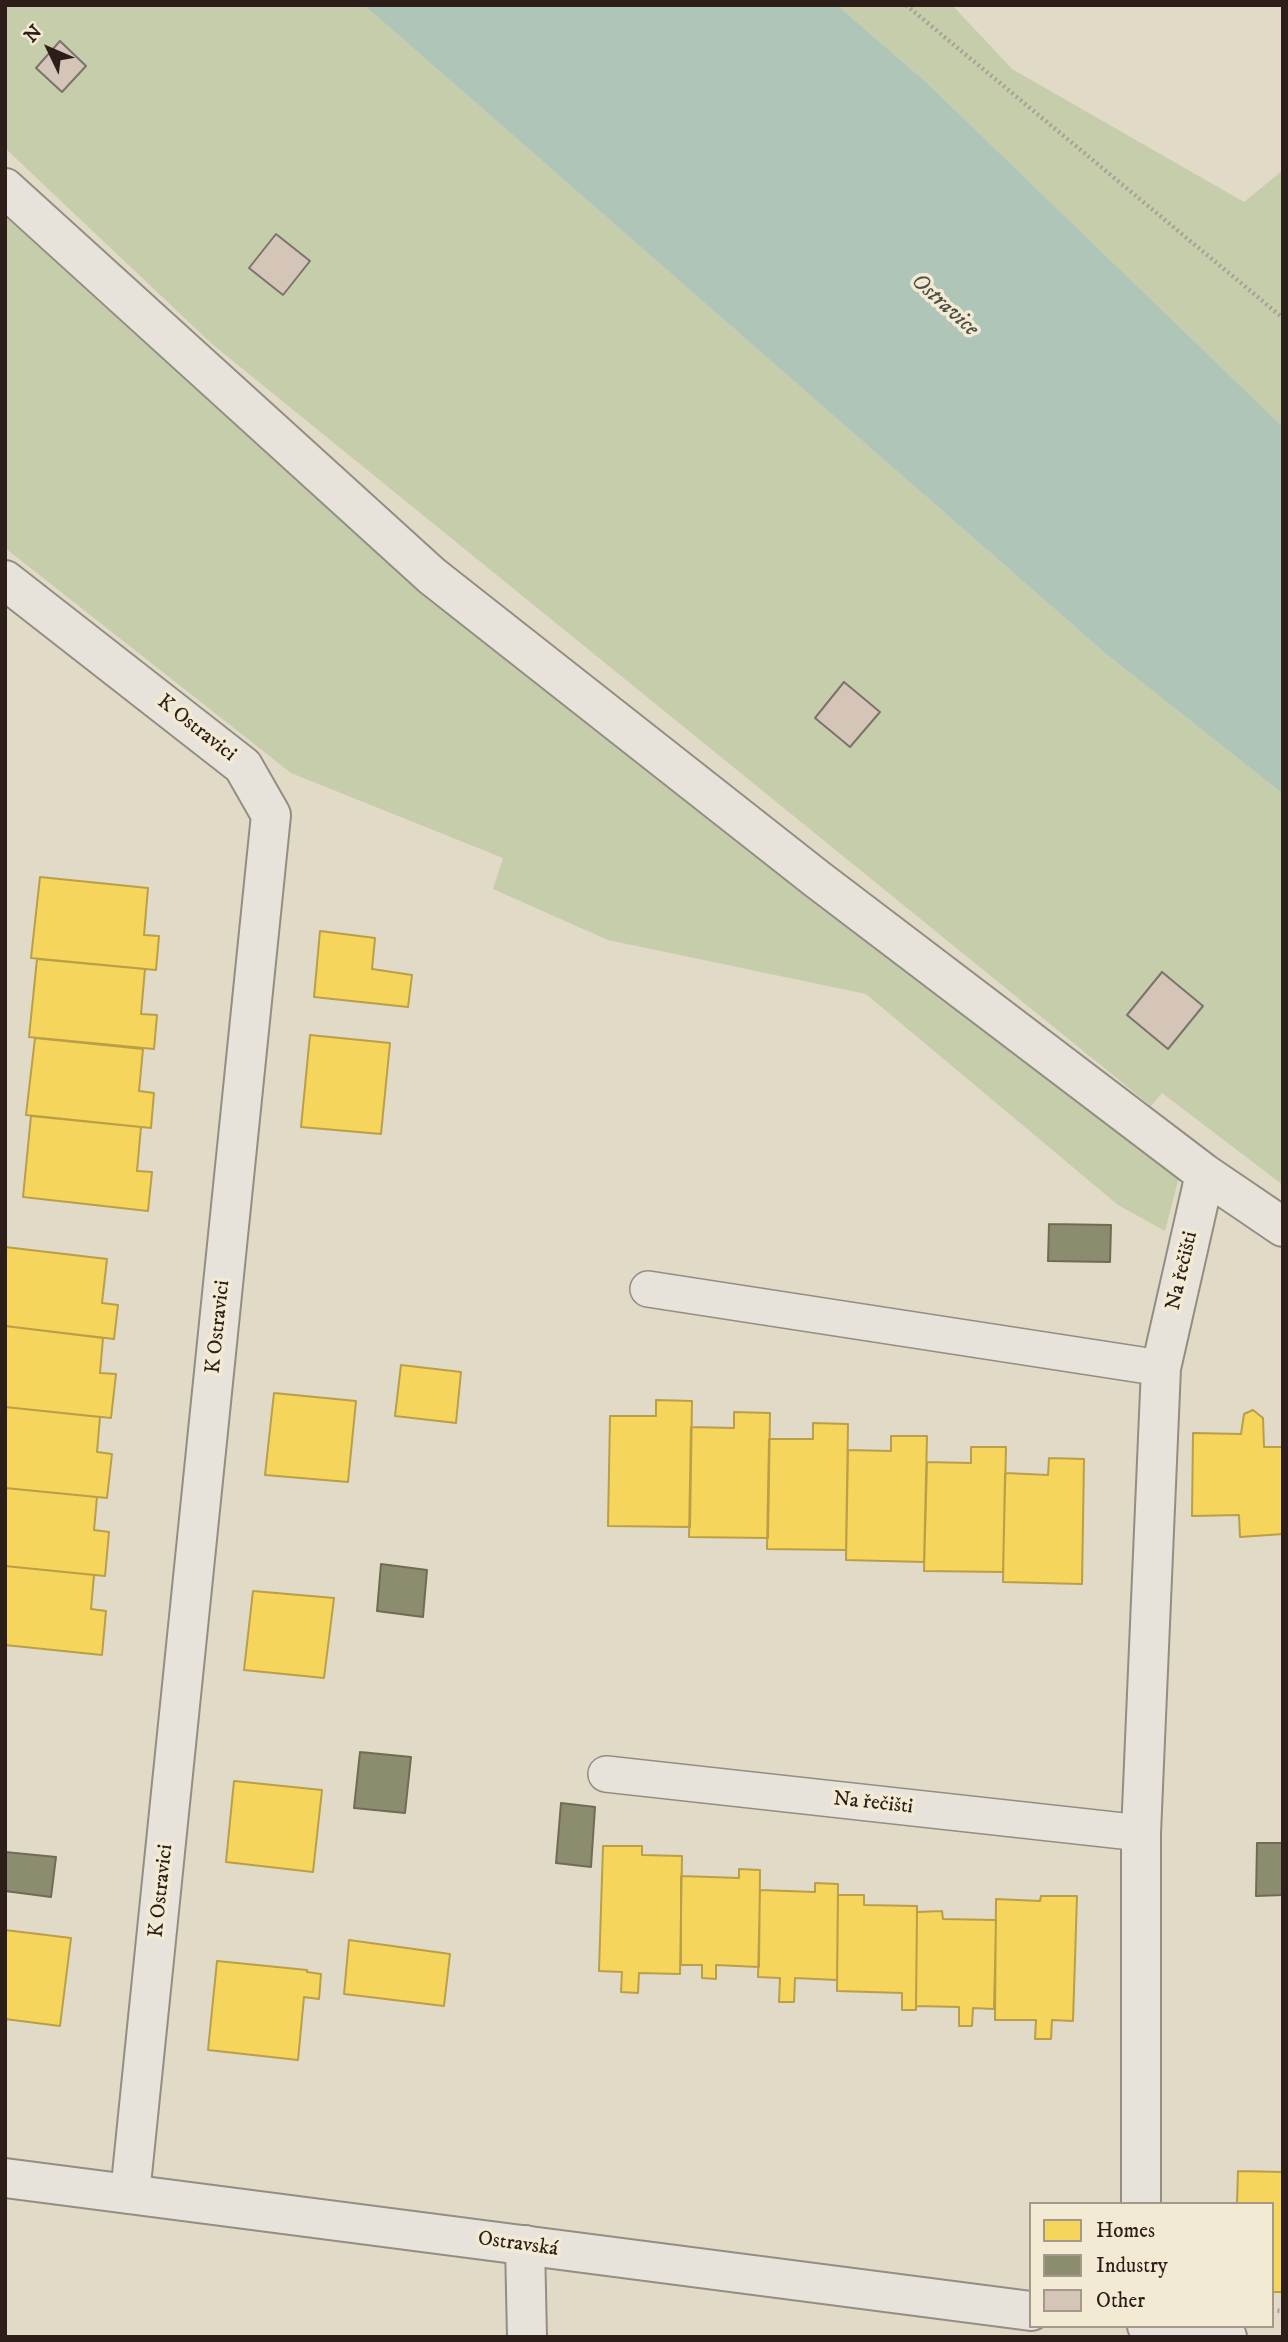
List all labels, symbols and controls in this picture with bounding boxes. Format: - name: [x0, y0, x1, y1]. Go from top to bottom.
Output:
- north arrow: [14, 14, 84, 84]
- text: N: [20, 20, 47, 48]
- water label: Ostravice: [905, 269, 983, 343]
- street label: K Ostravici: [151, 690, 241, 768]
- street label: Na řečišti: [1162, 1229, 1204, 1313]
- street label: K Ostravici: [202, 1279, 236, 1375]
- street label: Na řečišti: [832, 1787, 914, 1821]
- street label: K Ostravici: [145, 1843, 179, 1939]
- legend: [1029, 2202, 1274, 2328]
- text: Homes: [1096, 2218, 1155, 2244]
- street label: Ostravská: [476, 2227, 560, 2263]
- text: Industry: [1096, 2253, 1168, 2279]
- text: Other: [1096, 2288, 1145, 2314]

